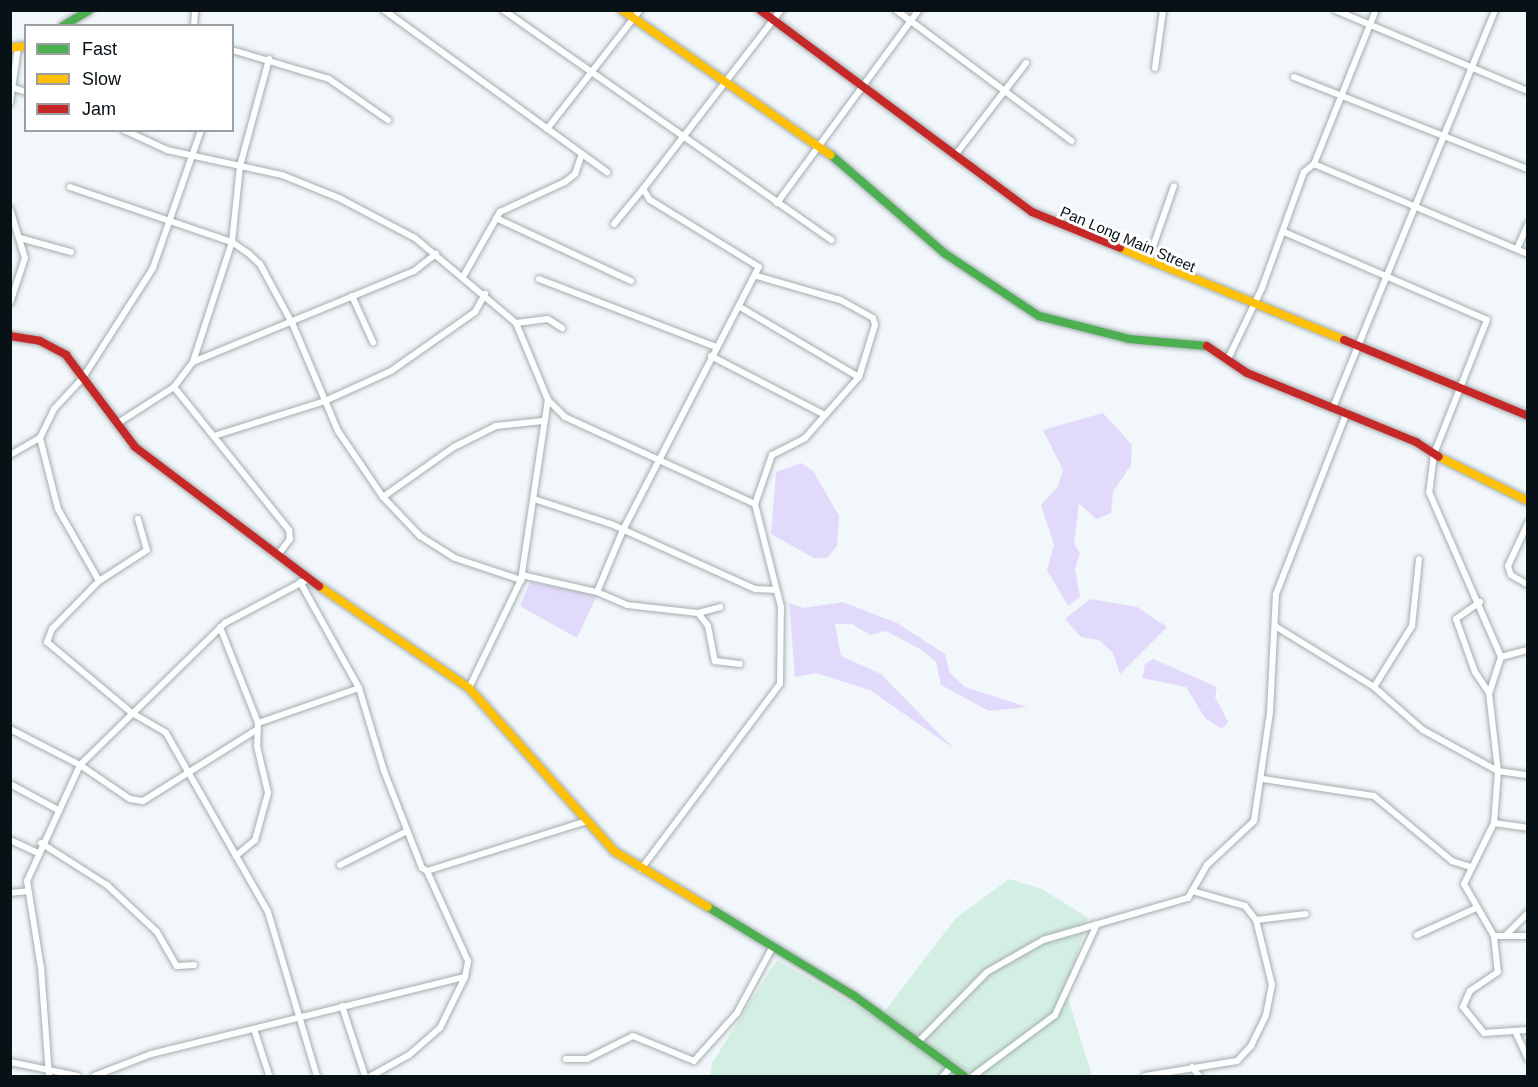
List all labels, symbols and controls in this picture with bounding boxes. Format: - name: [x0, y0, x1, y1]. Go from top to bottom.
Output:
- legend: [24, 24, 234, 132]
- text: Fast: [82, 39, 117, 59]
- text: Slow: [82, 69, 121, 89]
- text: Jam: [82, 99, 116, 119]
- street label: Pan Long Main Street: [1058, 202, 1198, 276]

